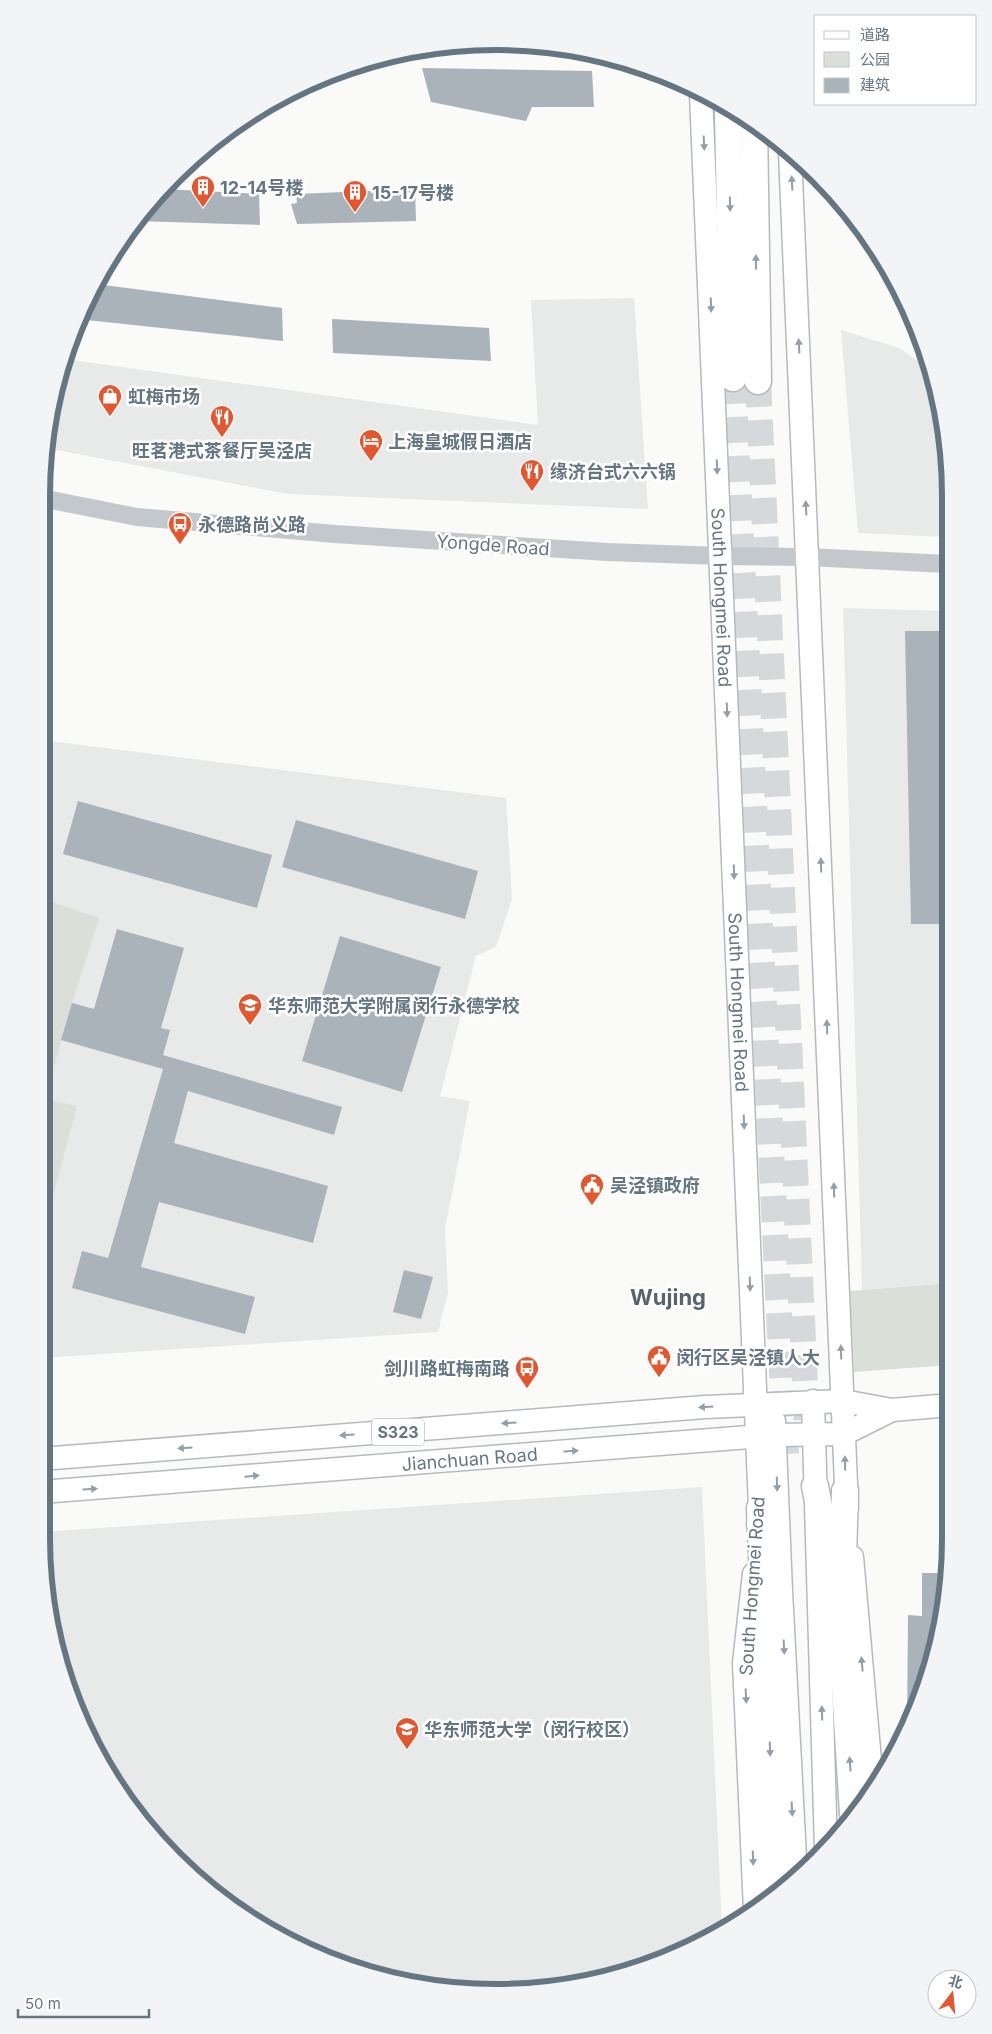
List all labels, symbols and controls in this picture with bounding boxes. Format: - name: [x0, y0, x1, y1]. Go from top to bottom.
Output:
- legend: [814, 15, 977, 105]
- text: 道路: [860, 25, 890, 44]
- text: 公园: [860, 50, 890, 69]
- text: 建筑: [860, 75, 890, 94]
- one-way arrow: [701, 135, 709, 151]
- building icon: 12-14号楼: [190, 174, 216, 208]
- one-way arrow: [787, 175, 795, 191]
- place label: 12-14号楼: [220, 177, 303, 198]
- building icon: 15-17号楼: [342, 179, 368, 213]
- place label: 15-17号楼: [372, 182, 454, 203]
- one-way arrow: [726, 196, 734, 212]
- one-way arrow: [752, 254, 760, 270]
- one-way arrow: [707, 297, 715, 313]
- one-way arrow: [794, 337, 802, 353]
- shop icon: 虹梅市场: [97, 383, 123, 417]
- place label: 虹梅市场: [128, 386, 200, 407]
- restaurant icon: 旺茗港式茶餐厅吴泾店: [209, 404, 235, 438]
- hotel icon: 上海皇城假日酒店: [358, 428, 384, 462]
- place label: 上海皇城假日酒店: [388, 431, 532, 452]
- place label: 旺茗港式茶餐厅吴泾店: [132, 440, 312, 461]
- restaurant icon: 缘济台式六六锅: [519, 458, 545, 492]
- one-way arrow: [714, 460, 722, 476]
- place label: 缘济台式六六锅: [550, 461, 676, 482]
- one-way arrow: [802, 500, 810, 516]
- street label: South Hongmei Road: [708, 507, 736, 688]
- bus stop icon: 永德路尚义路: [167, 511, 193, 545]
- place label: 永德路尚义路: [198, 514, 306, 535]
- street label: Yongde Road: [436, 531, 550, 559]
- one-way arrow: [723, 702, 731, 718]
- one-way arrow: [817, 857, 825, 873]
- one-way arrow: [730, 865, 738, 881]
- street label: South Hongmei Road: [725, 912, 753, 1092]
- school or university icon: 华东师范大学附属闵行永德学校: [237, 992, 263, 1026]
- place label: 华东师范大学附属闵行永德学校: [268, 995, 520, 1016]
- one-way arrow: [823, 1019, 831, 1035]
- one-way arrow: [740, 1114, 748, 1130]
- public building icon: 吴泾镇政府: [579, 1172, 605, 1206]
- place label: 吴泾镇政府: [610, 1175, 700, 1196]
- one-way arrow: [830, 1181, 838, 1197]
- one-way arrow: [746, 1277, 754, 1293]
- district label: Wujing: [630, 1284, 706, 1310]
- public building icon: 闵行区吴泾镇人大: [646, 1344, 672, 1378]
- one-way arrow: [836, 1344, 844, 1360]
- place label: 闵行区吴泾镇人大: [676, 1347, 820, 1368]
- bus stop icon: 剑川路虹梅南路: [514, 1355, 540, 1389]
- place label: 剑川路虹梅南路: [384, 1358, 510, 1379]
- one-way arrow: [698, 1403, 714, 1411]
- road number: S323: [372, 1418, 424, 1445]
- one-way arrow: [501, 1419, 517, 1427]
- one-way arrow: [339, 1432, 355, 1440]
- street label: Jianchuan Road: [401, 1443, 538, 1474]
- one-way arrow: [177, 1444, 193, 1452]
- one-way arrow: [563, 1446, 579, 1454]
- one-way arrow: [841, 1454, 849, 1470]
- one-way arrow: [244, 1472, 260, 1480]
- one-way arrow: [773, 1476, 781, 1492]
- one-way arrow: [82, 1484, 98, 1492]
- street label: South Hongmei Road: [735, 1496, 769, 1676]
- one-way arrow: [780, 1639, 788, 1655]
- one-way arrow: [858, 1656, 866, 1672]
- one-way arrow: [742, 1688, 750, 1704]
- one-way arrow: [817, 1705, 825, 1721]
- school or university icon: 华东师范大学（闵行校区）: [394, 1716, 420, 1750]
- place label: 华东师范大学（闵行校区）: [424, 1719, 640, 1740]
- one-way arrow: [766, 1741, 774, 1757]
- one-way arrow: [846, 1756, 854, 1772]
- one-way arrow: [789, 1801, 797, 1817]
- one-way arrow: [750, 1851, 758, 1867]
- north arrow: [927, 1969, 977, 2019]
- text: 北: [947, 1971, 965, 1991]
- scale bar: [18, 1986, 149, 2018]
- text: 50 m: [25, 1994, 61, 2013]

